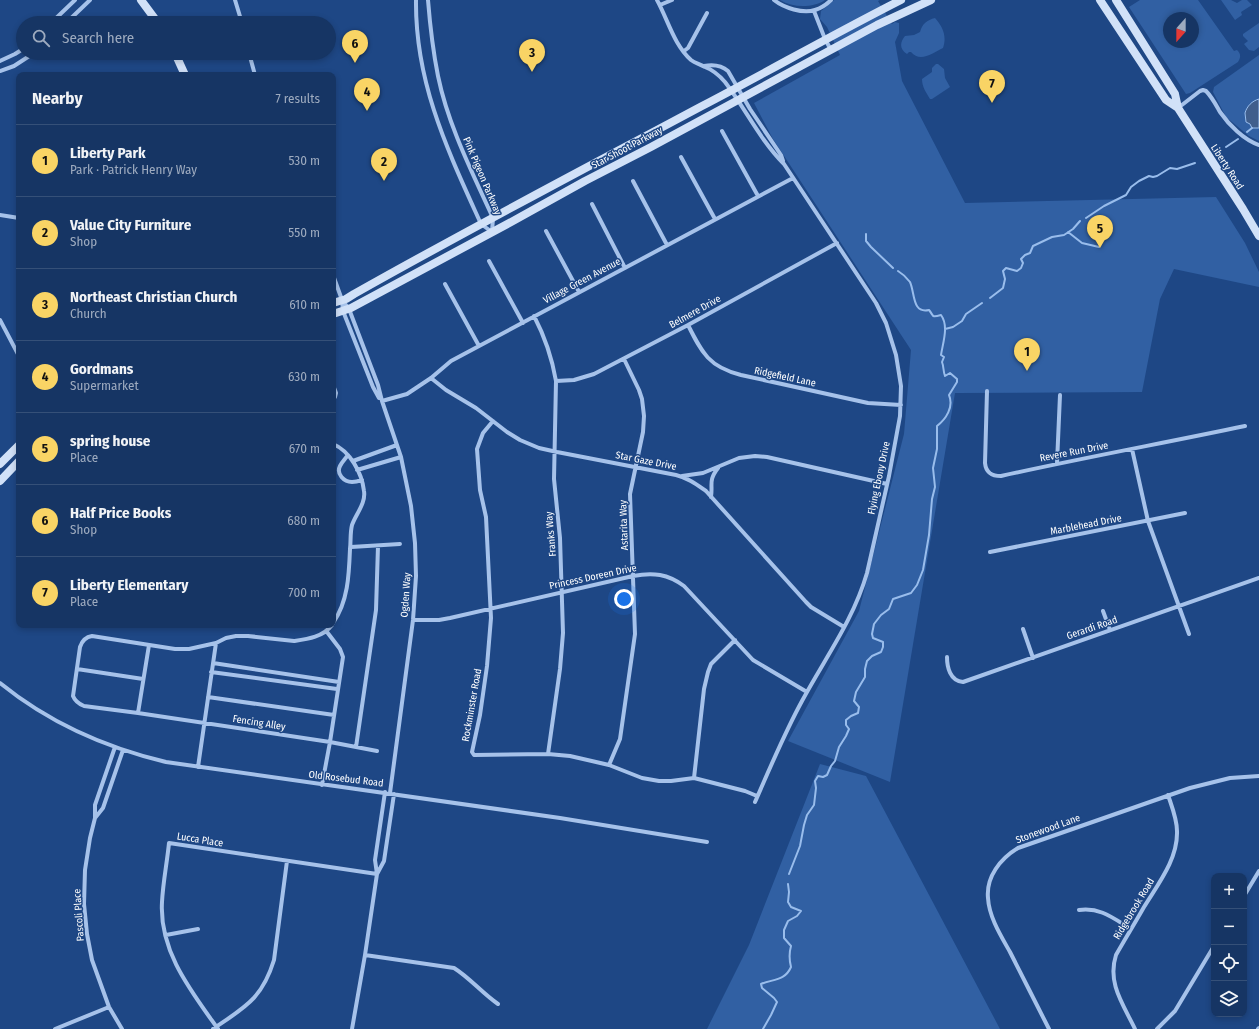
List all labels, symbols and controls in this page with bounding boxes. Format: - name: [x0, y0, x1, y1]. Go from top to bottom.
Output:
- north arrow: [1163, 12, 1199, 48]
- search box: [16, 16, 336, 60]
- icon: search: [30, 27, 52, 49]
- text: Search here: [62, 29, 134, 47]
- pin: 6: [342, 30, 368, 63]
- pin: 3: [519, 39, 545, 72]
- pin: 7: [979, 70, 1005, 103]
- pin: 4: [354, 78, 380, 111]
- text: Nearby: [32, 88, 83, 109]
- text: 7 results: [276, 91, 320, 106]
- street label: Star Shoot Parkway: [589, 124, 665, 172]
- street label: Pink Pigeon Parkway: [460, 135, 504, 217]
- street label: Liberty Road: [1208, 142, 1246, 192]
- text: Liberty Park: [70, 144, 146, 162]
- pin: 2: [371, 148, 397, 181]
- text: 1: [42, 153, 48, 168]
- text: 530 m: [288, 153, 320, 168]
- text: Park · Patrick Henry Way: [70, 162, 197, 177]
- pin: 5: [1087, 215, 1113, 248]
- text: Value City Furniture: [70, 216, 191, 234]
- text: 2: [42, 225, 48, 240]
- text: 550 m: [288, 225, 320, 240]
- text: Shop: [70, 234, 97, 249]
- street label: Village Green Avenue: [541, 255, 623, 306]
- text: Northeast Christian Church: [70, 288, 237, 306]
- street label: Belmere Drive: [667, 293, 723, 331]
- text: 3: [42, 297, 48, 312]
- text: 610 m: [289, 297, 320, 312]
- text: Church: [70, 306, 107, 321]
- pin: 1: [1014, 338, 1040, 371]
- text: Gordmans: [70, 360, 133, 378]
- street label: Ridgefield Lane: [753, 365, 817, 389]
- text: 4: [42, 369, 48, 384]
- text: 630 m: [288, 369, 320, 384]
- text: Supermarket: [70, 378, 139, 393]
- text: spring house: [70, 432, 150, 450]
- street label: Revere Run Drive: [1039, 439, 1109, 465]
- street label: Flying Ebony Drive: [865, 440, 893, 516]
- text: 5: [42, 441, 48, 456]
- text: 670 m: [289, 441, 320, 456]
- street label: Star Gaze Drive: [614, 449, 678, 473]
- text: Place: [70, 450, 98, 465]
- street label: Astarita Way: [617, 499, 631, 550]
- text: Half Price Books: [70, 504, 171, 522]
- street label: Franks Way: [543, 511, 559, 557]
- street label: Marblehead Drive: [1049, 512, 1123, 538]
- text: 6: [42, 513, 48, 528]
- text: 680 m: [287, 513, 320, 528]
- text: Shop: [70, 522, 97, 537]
- street label: Princess Doreen Drive: [548, 562, 638, 592]
- street label: Ogden Way: [398, 572, 414, 618]
- text: Liberty Elementary: [70, 576, 188, 594]
- text: 7: [42, 585, 48, 600]
- text: 700 m: [288, 585, 320, 600]
- your location: [614, 589, 634, 609]
- text: Place: [70, 594, 98, 609]
- street label: Gerardi Road: [1065, 614, 1119, 642]
- street label: Rockminster Road: [460, 668, 484, 742]
- street label: Fencing Alley: [232, 713, 287, 733]
- street label: Old Rosebud Road: [308, 768, 384, 790]
- street label: Stonewood Lane: [1014, 812, 1082, 846]
- street label: Lucca Place: [176, 830, 224, 850]
- map controls: [1211, 873, 1247, 1017]
- button: +: [1211, 873, 1247, 909]
- street label: Ridgebrook Road: [1111, 876, 1157, 942]
- street label: Pascoli Place: [71, 888, 87, 942]
- button: −: [1211, 909, 1247, 945]
- button: locate: [1211, 945, 1247, 981]
- button: layers: [1211, 981, 1247, 1017]

